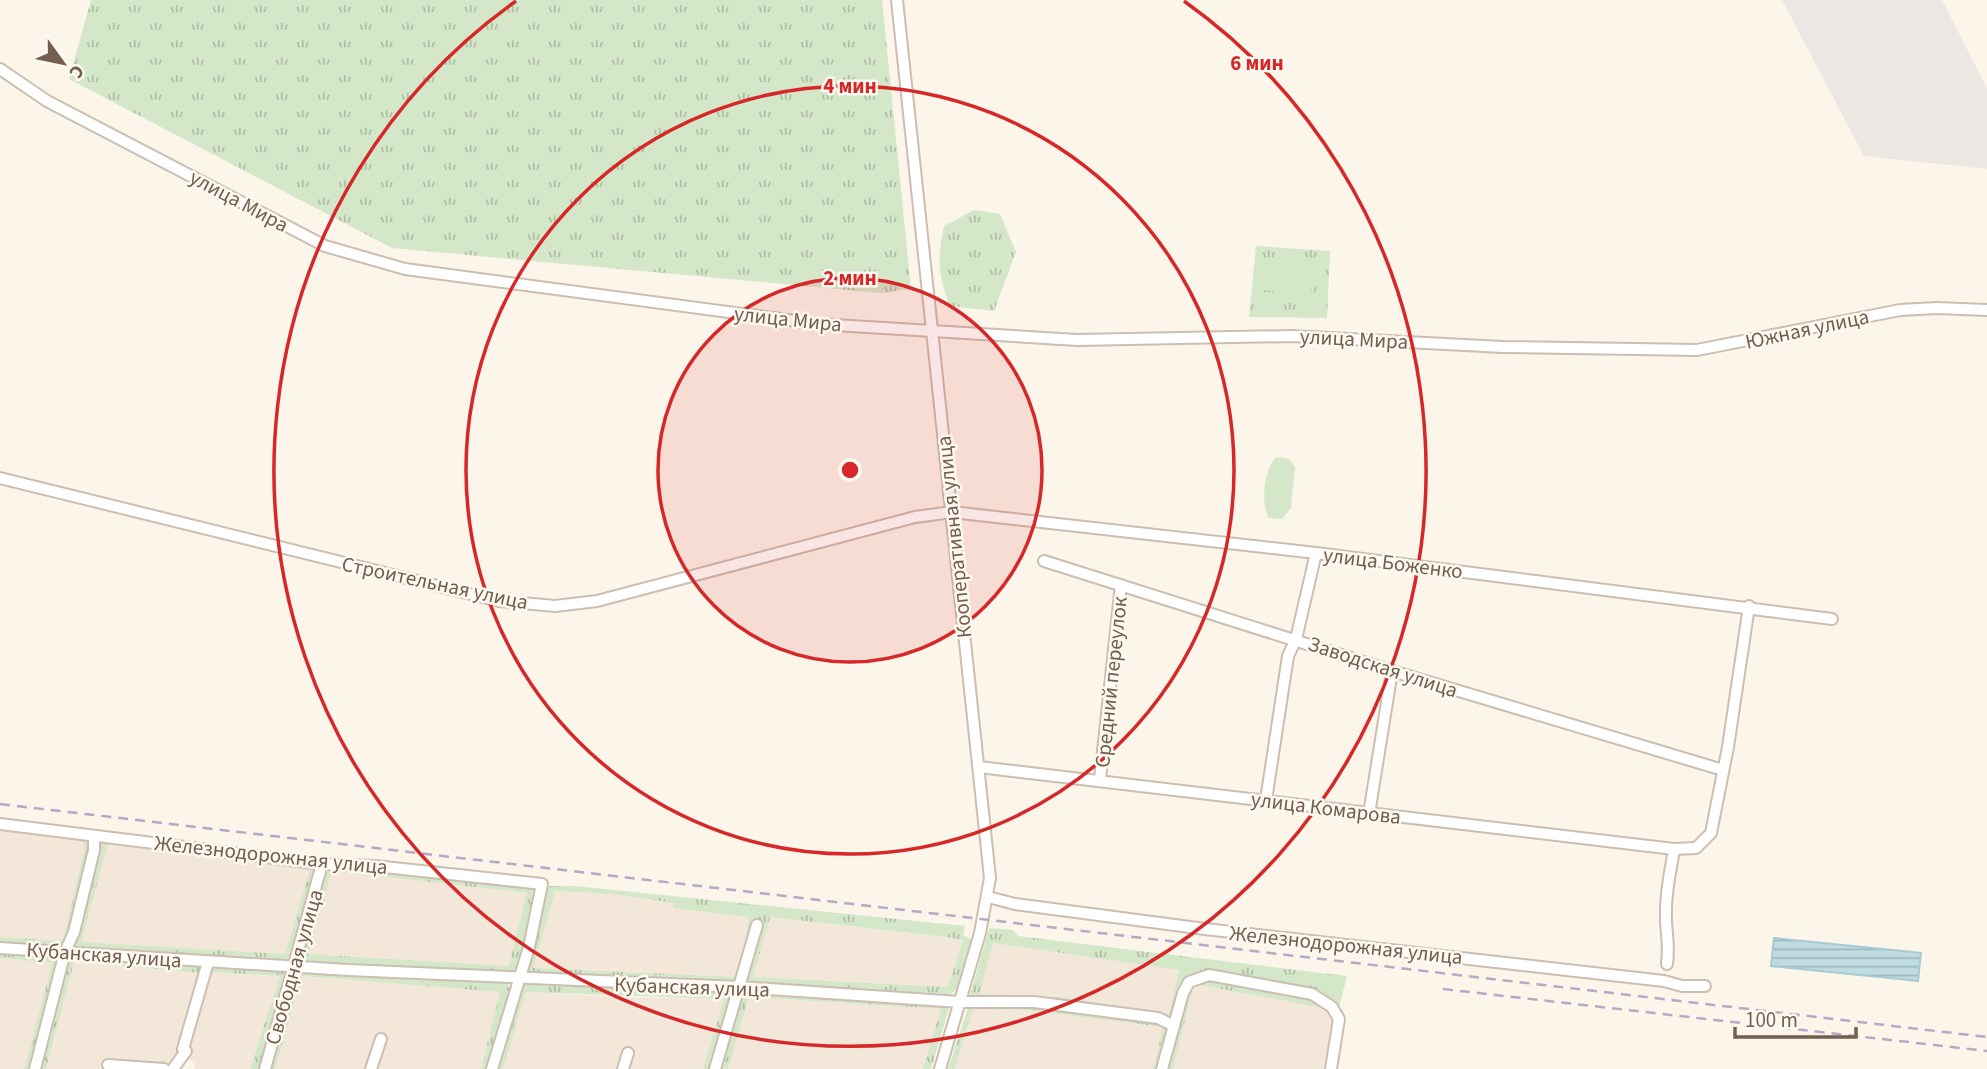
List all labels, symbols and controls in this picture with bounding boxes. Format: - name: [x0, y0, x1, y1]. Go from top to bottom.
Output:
- north arrow: [28, 28, 98, 98]
- text: 6 мин: [1230, 48, 1284, 78]
- text: С: [62, 59, 90, 83]
- text: 4 мин: [823, 71, 877, 101]
- street label: улица Мира: [184, 162, 294, 240]
- text: 2 мин: [823, 263, 877, 293]
- street label: улица Мира: [733, 298, 843, 340]
- street label: Южная улица: [1742, 301, 1872, 357]
- street label: улица Мира: [1299, 321, 1409, 357]
- street label: Кооперативная улица: [928, 434, 980, 640]
- centre of rings: [838, 458, 862, 482]
- street label: улица Боженко: [1321, 540, 1465, 586]
- street label: Строительная улица: [339, 549, 531, 617]
- street label: Средний переулок: [1087, 594, 1135, 769]
- street label: Заводская улица: [1304, 629, 1462, 705]
- street label: улица Комарова: [1249, 784, 1403, 832]
- street label: Железнодорожная улица: [153, 828, 389, 882]
- street label: Свободная улица: [257, 886, 331, 1048]
- street label: Железнодорожная улица: [1228, 918, 1464, 972]
- street label: Кубанская улица: [25, 935, 183, 975]
- street label: Кубанская улица: [614, 969, 770, 1005]
- scale bar: [1735, 996, 1856, 1040]
- text: 100 m: [1745, 1005, 1798, 1035]

